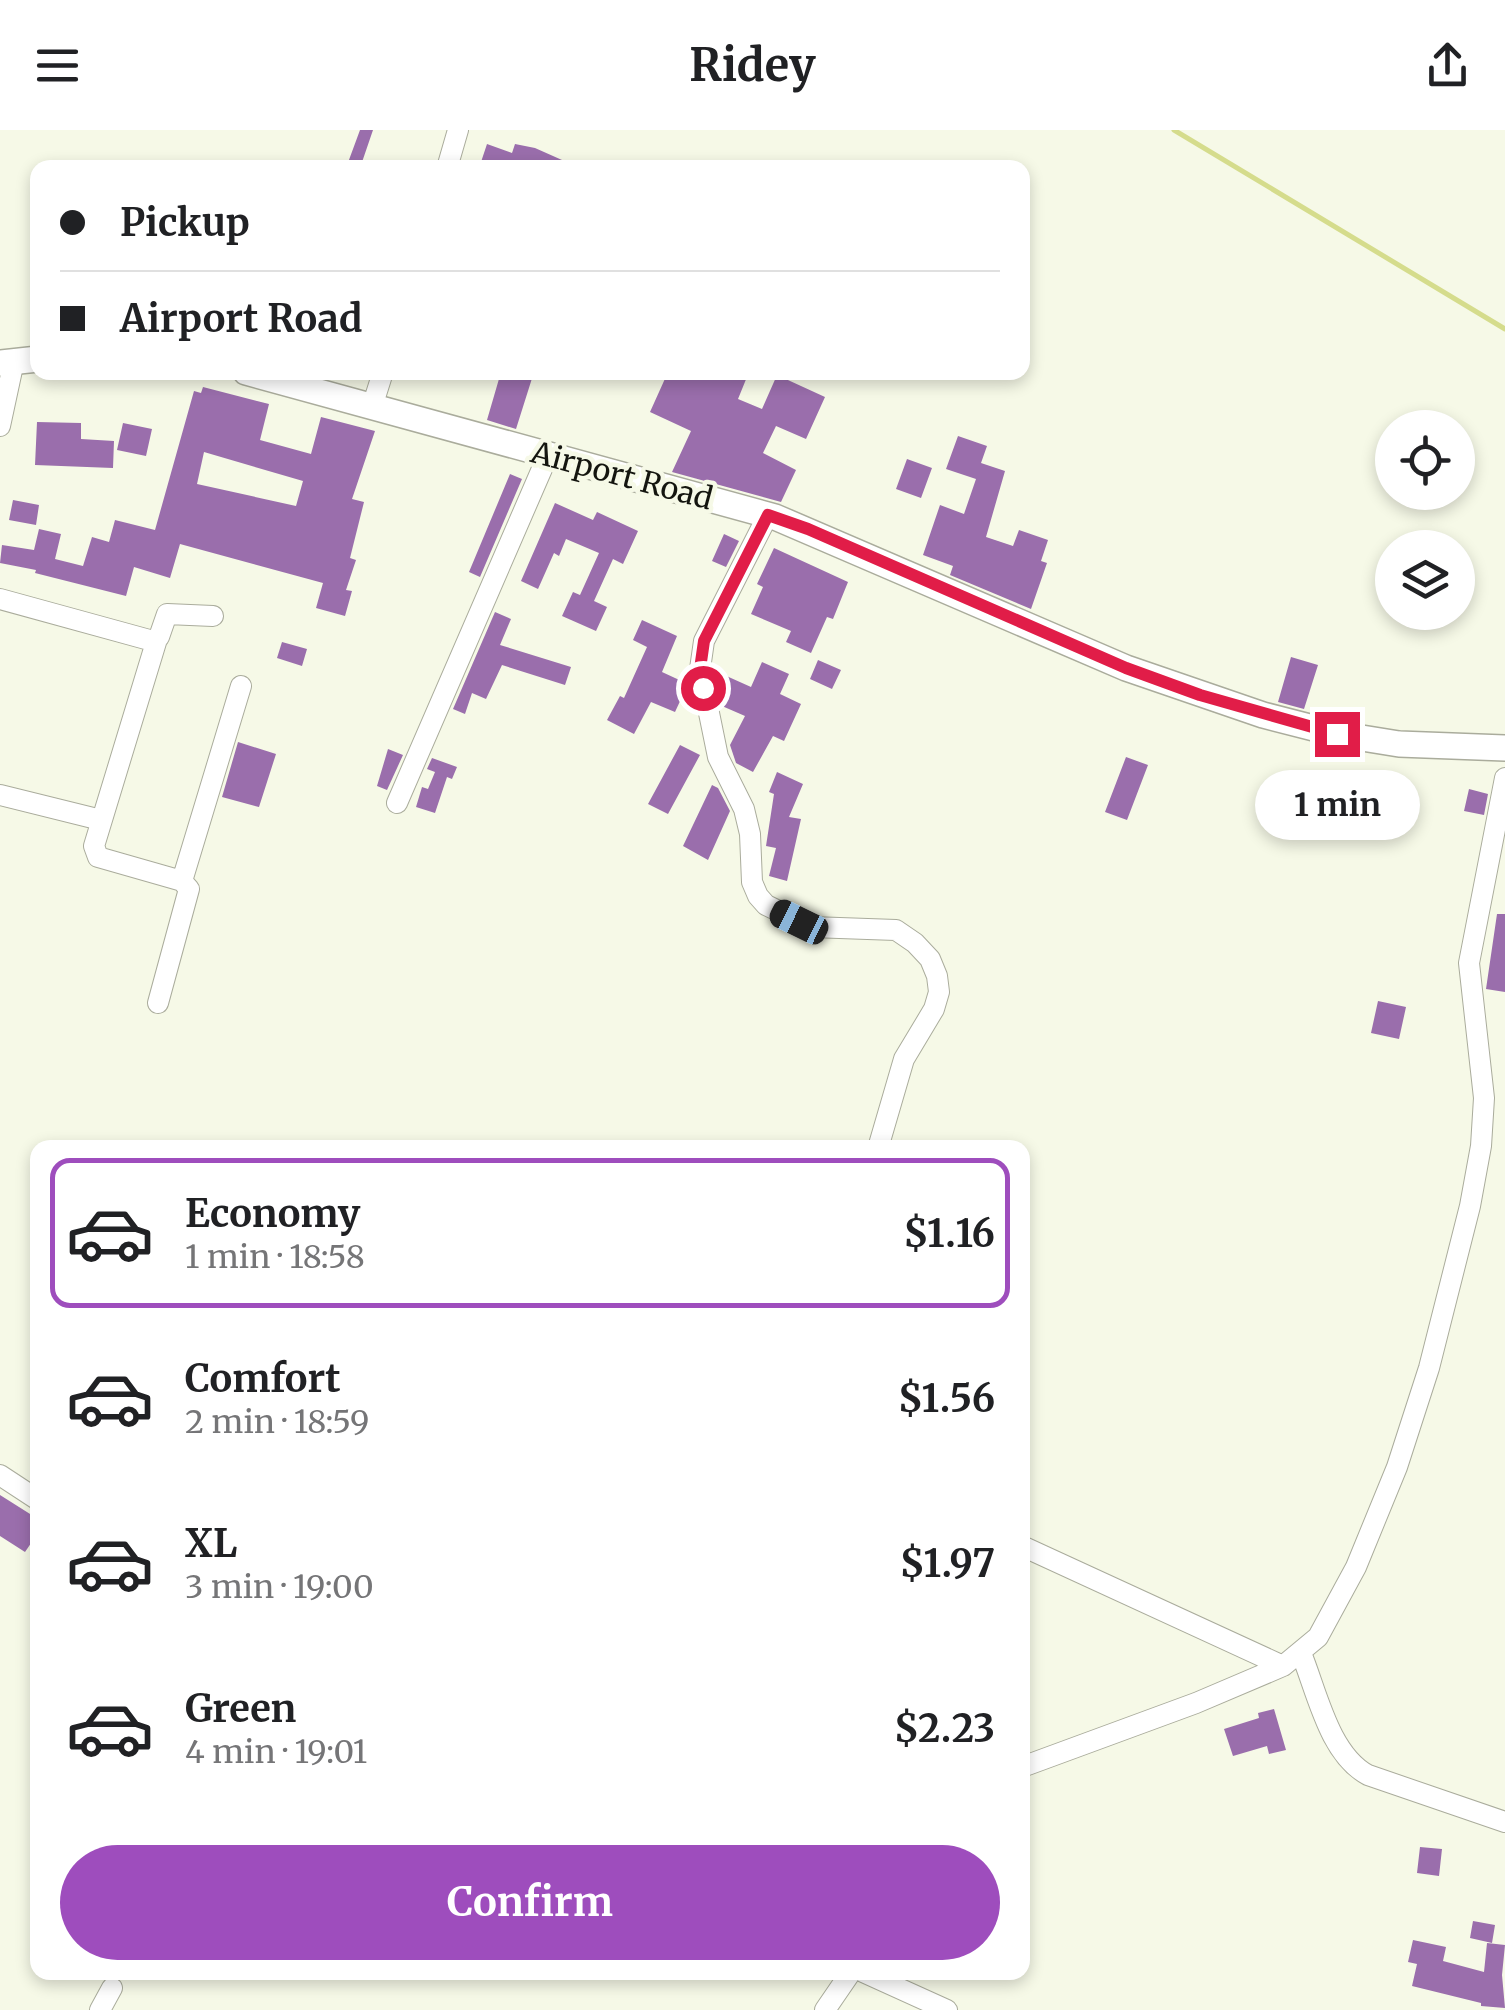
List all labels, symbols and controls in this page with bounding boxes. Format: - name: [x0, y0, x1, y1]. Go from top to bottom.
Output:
- text: Ridey: [689, 37, 816, 93]
- icon: menu: [30, 38, 85, 93]
- icon: share: [1420, 38, 1475, 93]
- text: Pickup: [120, 199, 250, 246]
- text: Airport Road: [120, 295, 362, 342]
- map controls: [1375, 410, 1475, 630]
- button: locate: [1375, 410, 1475, 510]
- street label: Airport Road: [526, 432, 717, 517]
- button: layers: [1375, 530, 1475, 630]
- route start: [681, 666, 726, 711]
- route end: [1315, 712, 1360, 757]
- callout: 1 min: [1254, 769, 1420, 839]
- text: 1 min: [1294, 785, 1381, 825]
- car: [765, 895, 833, 949]
- icon: car: [65, 1188, 155, 1278]
- text: Economy: [185, 1190, 360, 1237]
- text: $1.16: [903, 1210, 995, 1257]
- text: 1 min · 18:58: [185, 1237, 365, 1277]
- icon: car: [65, 1353, 155, 1443]
- text: Comfort: [185, 1355, 341, 1402]
- text: $1.56: [898, 1375, 995, 1422]
- text: 2 min · 18:59: [185, 1402, 369, 1442]
- icon: car: [65, 1518, 155, 1608]
- text: XL: [185, 1520, 237, 1567]
- text: $1.97: [900, 1540, 995, 1587]
- text: 3 min · 19:00: [185, 1567, 374, 1607]
- icon: car: [65, 1683, 155, 1773]
- text: Green: [185, 1685, 296, 1732]
- text: $2.23: [894, 1705, 995, 1752]
- text: 4 min · 19:01: [185, 1732, 367, 1772]
- button: Confirm: [60, 1845, 1000, 1960]

